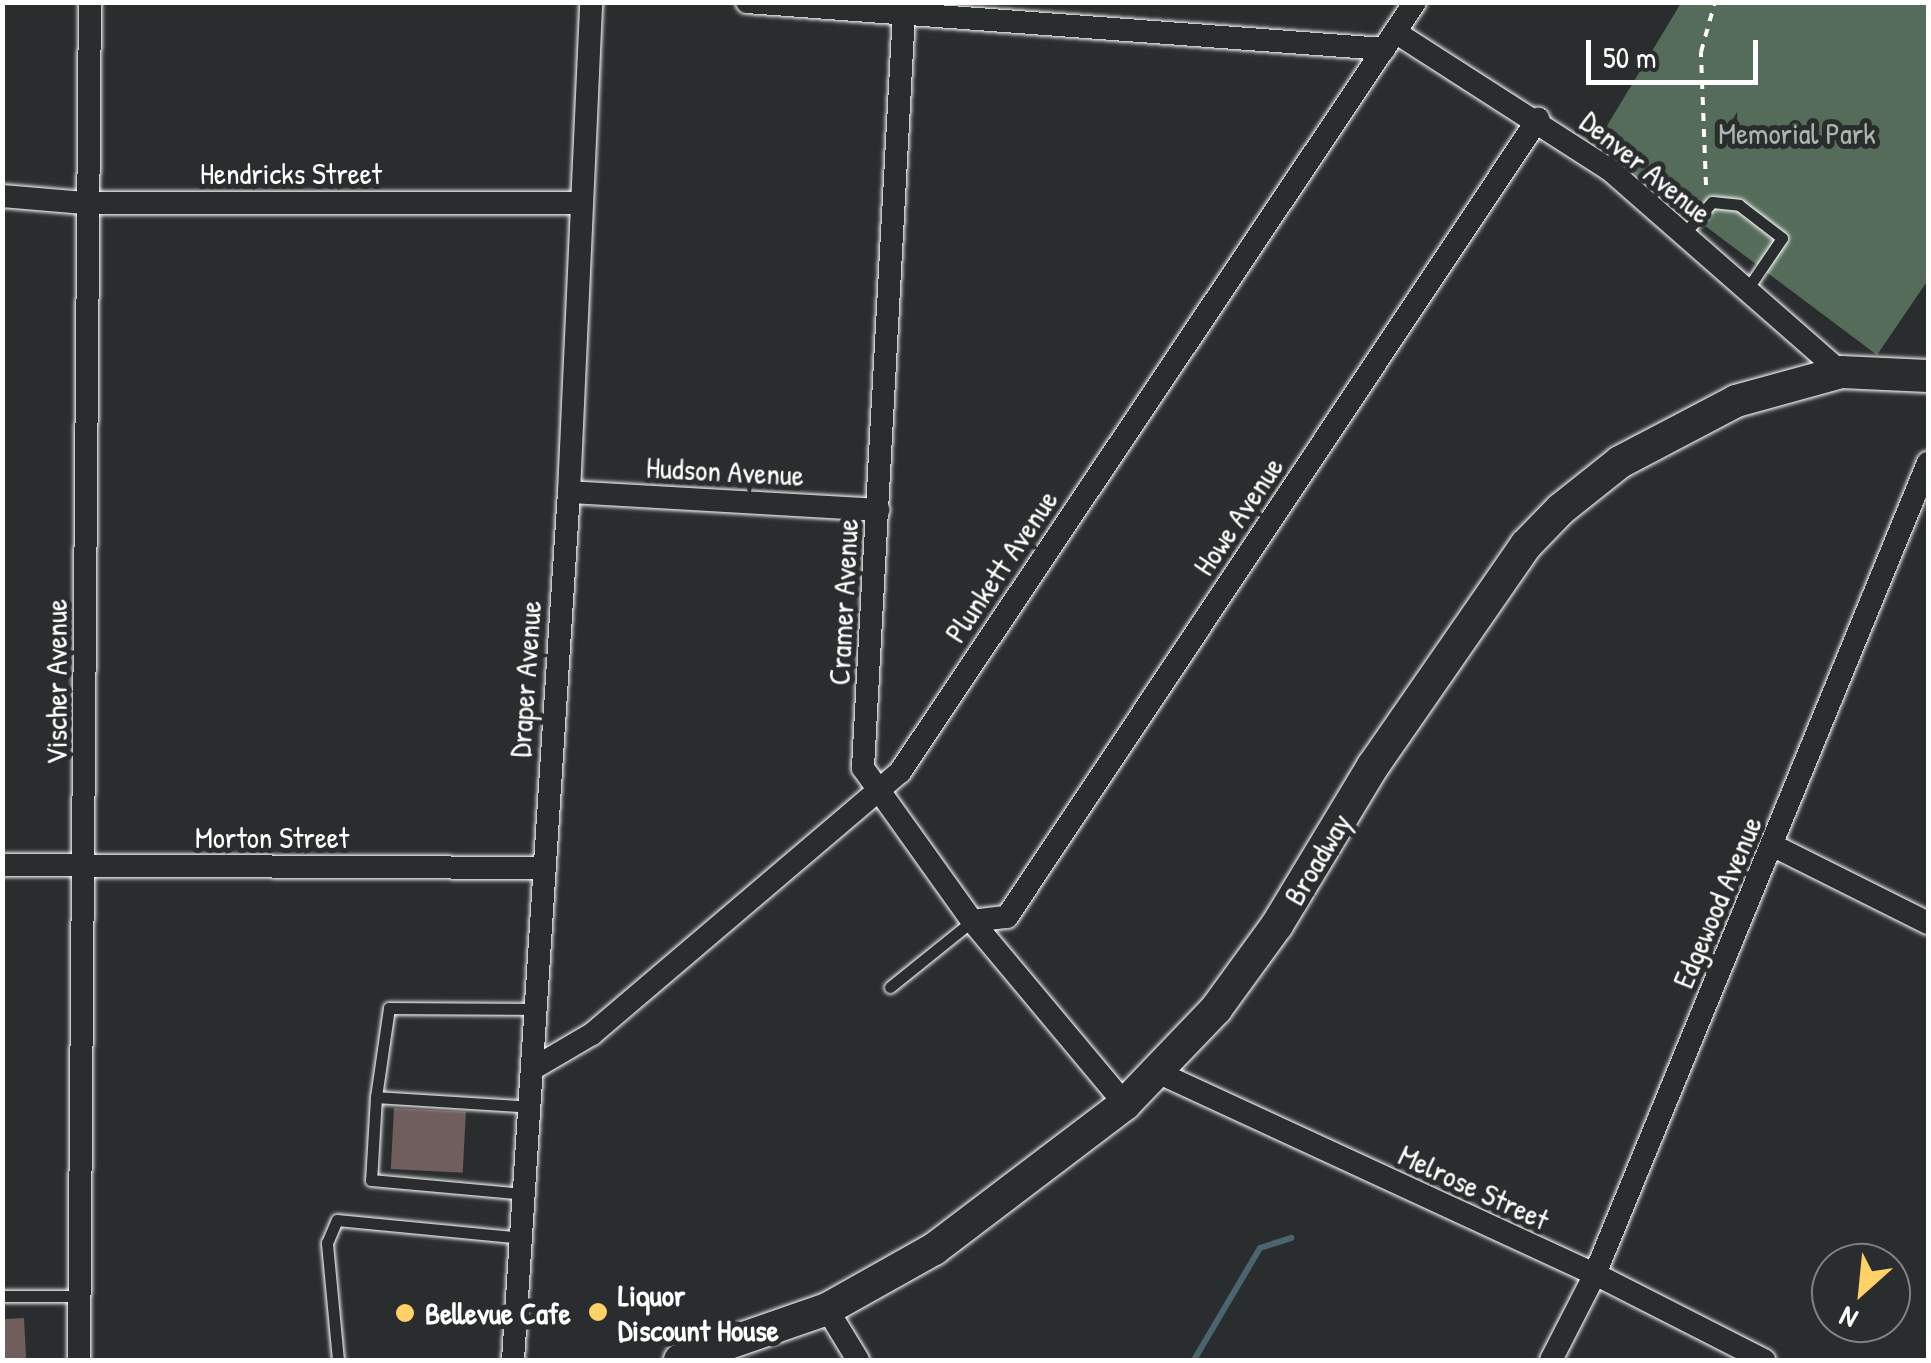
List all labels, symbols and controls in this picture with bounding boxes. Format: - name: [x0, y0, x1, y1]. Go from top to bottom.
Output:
- scale bar: [1591, 20, 1764, 82]
- text: 50 m: [1603, 37, 1656, 77]
- street label: Denver Avenue: [1573, 103, 1719, 231]
- park label: Memorial Park: [1718, 115, 1876, 151]
- street label: Hendricks Street: [200, 155, 382, 191]
- street label: Hudson Avenue: [645, 449, 805, 493]
- street label: Howe Avenue: [1185, 450, 1291, 582]
- street label: Plunkett Avenue: [937, 483, 1065, 649]
- street label: Cramer Avenue: [821, 518, 865, 686]
- street label: Vischer Avenue: [38, 599, 74, 765]
- street label: Draper Avenue: [502, 600, 548, 758]
- street label: Broadway: [1276, 807, 1358, 911]
- street label: Edgewood Avenue: [1665, 811, 1769, 993]
- street label: Morton Street: [195, 819, 349, 855]
- street label: Melrose Street: [1393, 1137, 1555, 1237]
- north arrow: [1811, 1243, 1911, 1343]
- place label: Liquor Discount House: [618, 1277, 779, 1348]
- place label: Bellevue Cafe: [425, 1295, 571, 1331]
- text: N: [1833, 1298, 1864, 1338]
- marker: Liquor Discount House: [587, 1301, 609, 1323]
- marker: Bellevue Cafe: [394, 1302, 416, 1324]

